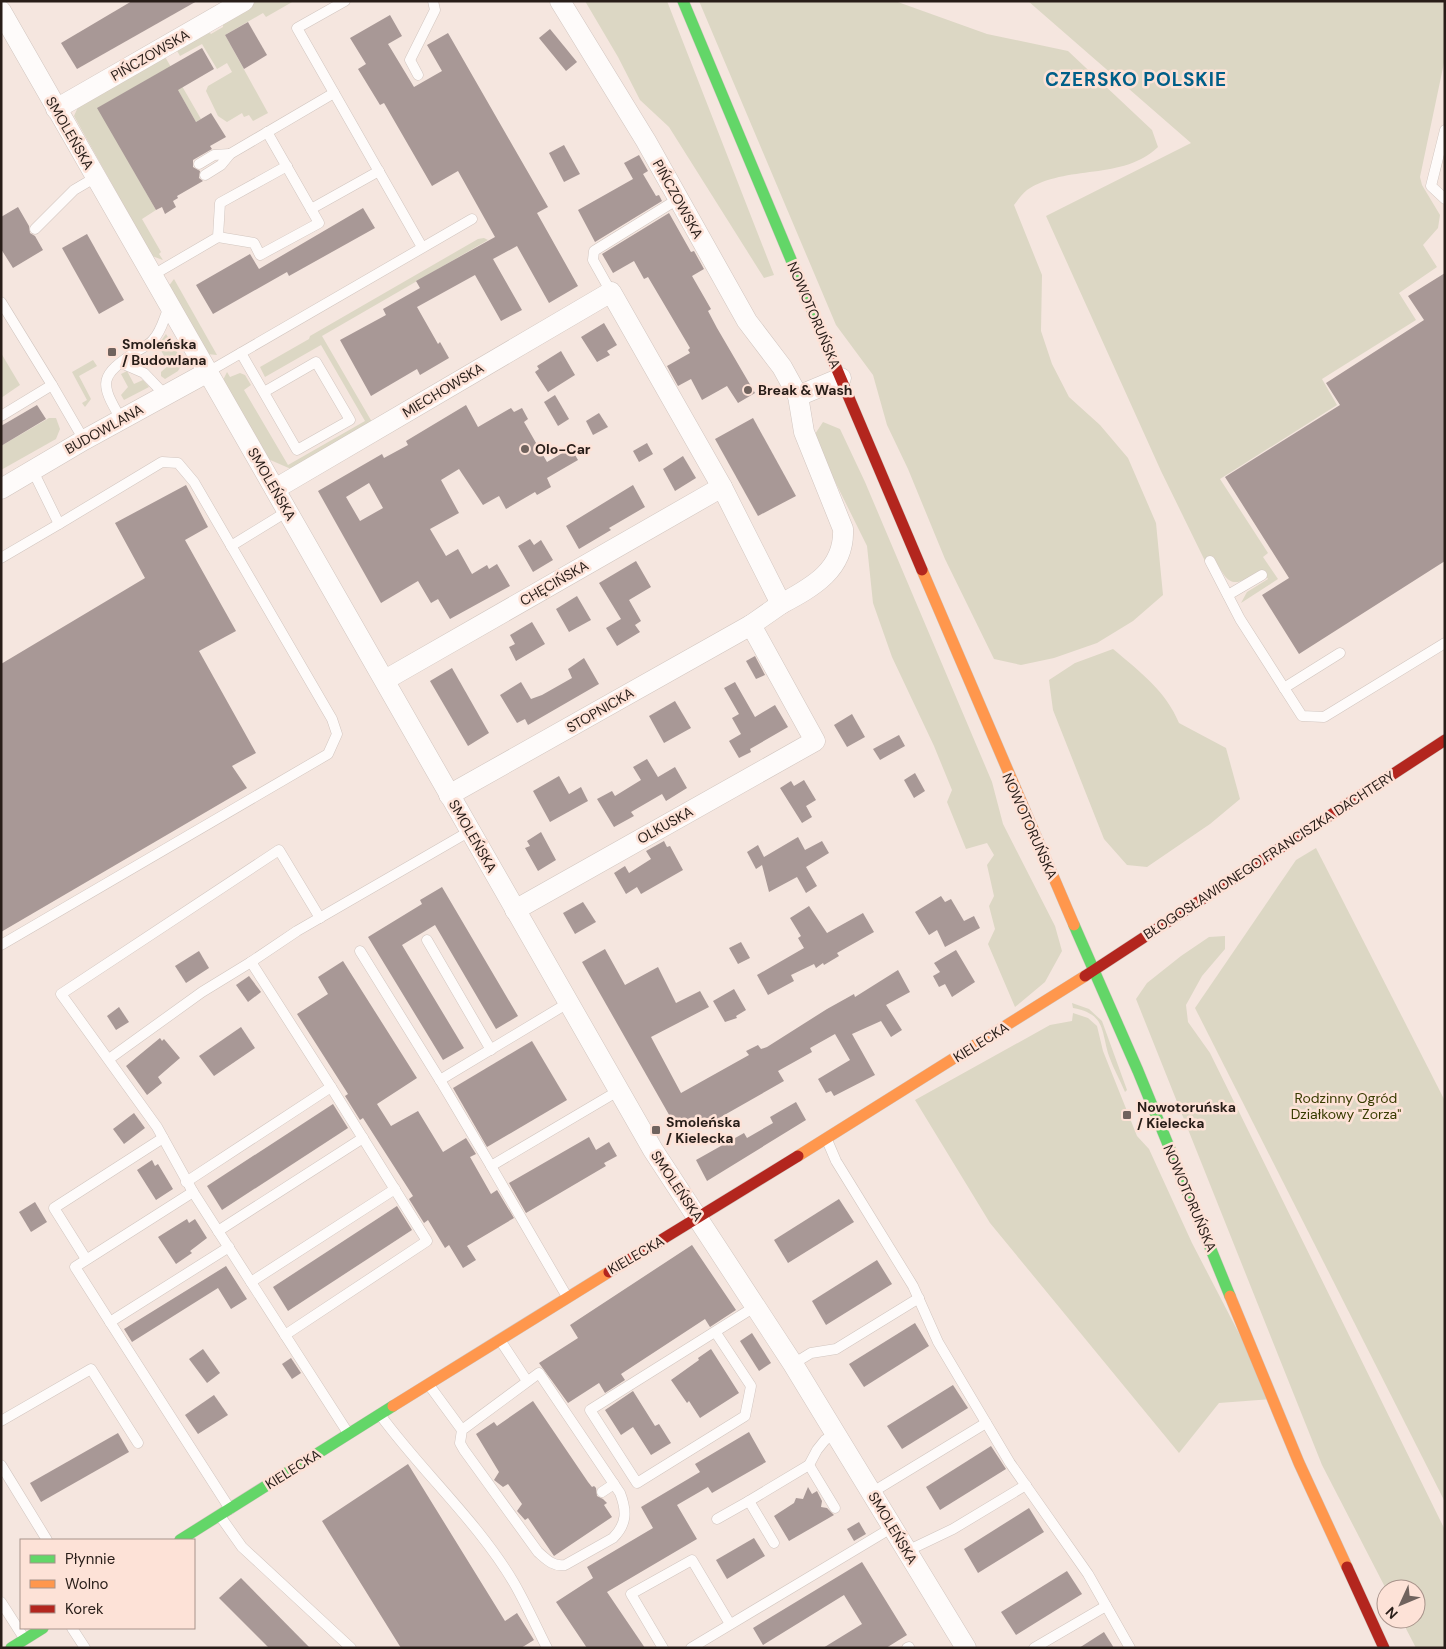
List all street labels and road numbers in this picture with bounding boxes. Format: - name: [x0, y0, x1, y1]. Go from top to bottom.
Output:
- street label: PIŃCZOWSKA: [107, 25, 193, 85]
- street label: SMOLEŃSKA: [42, 93, 98, 173]
- street label: PIŃCZOWSKA: [649, 156, 707, 242]
- street label: NOWOTORUŃSKA: [783, 259, 845, 371]
- street label: MIECHOWSKA: [399, 359, 487, 421]
- street label: BUDOWLANA: [62, 400, 146, 458]
- street label: SMOLEŃSKA: [244, 444, 300, 524]
- street label: CHĘCIŃSKA: [517, 556, 591, 610]
- street label: STOPNICKA: [563, 684, 637, 736]
- street label: BŁOGOSŁAWIONEGO FRANCISZKA DACHTERY: [1140, 767, 1398, 943]
- street label: NOWOTORUŃSKA: [998, 770, 1062, 882]
- street label: SMOLEŃSKA: [445, 796, 501, 876]
- street label: OLKUSKA: [634, 802, 696, 848]
- street label: KIELECKA: [950, 1018, 1012, 1066]
- street label: NOWOTORUŃSKA: [1159, 1142, 1221, 1254]
- street label: SMOLEŃSKA: [647, 1147, 707, 1225]
- street label: KIELECKA: [605, 1232, 667, 1278]
- street label: KIELECKA: [262, 1445, 324, 1493]
- street label: SMOLEŃSKA: [864, 1489, 922, 1567]

